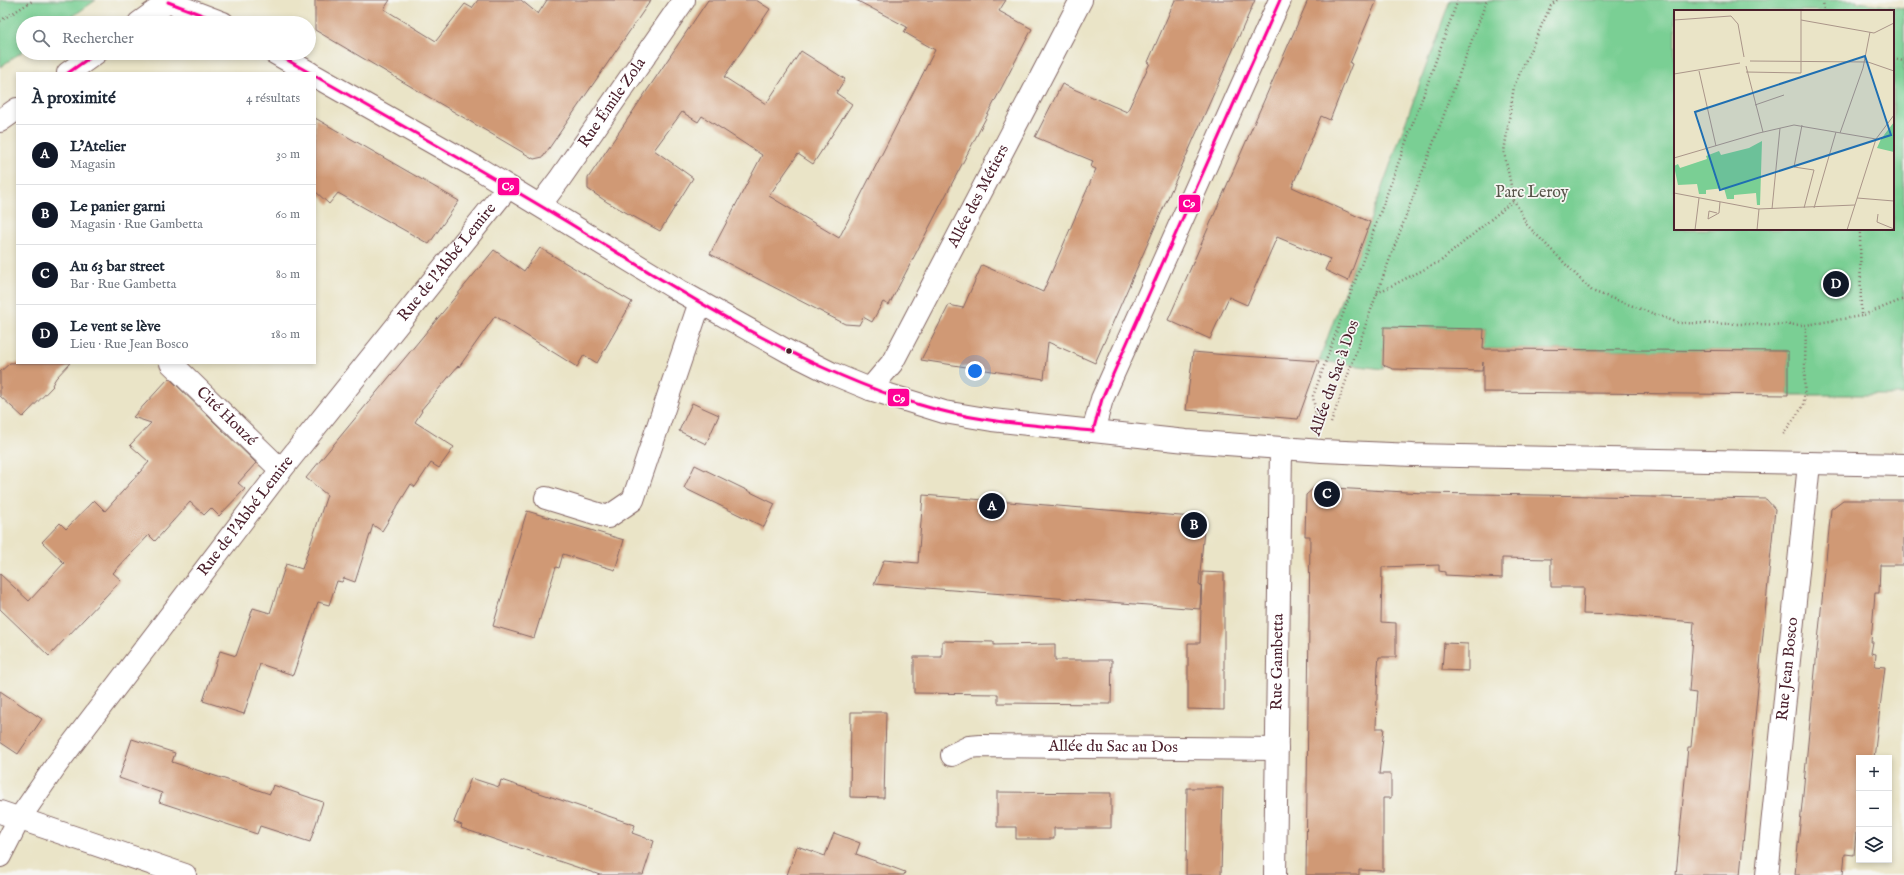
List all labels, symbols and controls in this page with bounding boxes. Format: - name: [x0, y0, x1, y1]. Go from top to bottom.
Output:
- inset map: [1674, 10, 1894, 230]
- search box: [16, 16, 316, 60]
- icon: search: [30, 27, 52, 49]
- text: Rechercher: [62, 29, 134, 48]
- street label: Rue Émile Zola: [574, 54, 651, 152]
- text: À proximité: [32, 88, 116, 109]
- text: 4 résultats: [246, 90, 300, 107]
- text: L’Atelier: [70, 137, 126, 156]
- street label: Allée des Métiers: [943, 141, 1014, 252]
- text: A: [41, 146, 49, 163]
- text: 30 m: [276, 146, 300, 163]
- text: Magasin: [70, 156, 116, 173]
- line badge: C9: [497, 177, 520, 196]
- text: C9: [502, 180, 515, 194]
- park label: Parc Leroy: [1495, 183, 1569, 203]
- line badge: C9: [1178, 194, 1201, 213]
- text: Le panier garni: [70, 197, 165, 216]
- text: C9: [1183, 197, 1196, 211]
- street label: Rue de l'Abbé Lemire: [394, 199, 501, 326]
- text: B: [41, 206, 49, 223]
- text: 60 m: [275, 206, 300, 223]
- text: Magasin · Rue Gambetta: [70, 216, 203, 233]
- text: Au 63 bar street: [70, 257, 165, 276]
- text: C: [40, 266, 50, 283]
- text: 80 m: [276, 266, 300, 283]
- pin: D: [1823, 269, 1849, 299]
- text: Bar · Rue Gambetta: [70, 276, 176, 293]
- text: Le vent se lève: [70, 317, 161, 336]
- street label: Allée du Sac à Dos: [1306, 317, 1364, 439]
- text: D: [40, 326, 50, 343]
- text: 180 m: [271, 326, 300, 343]
- text: Lieu · Rue Jean Bosco: [70, 336, 188, 353]
- unlabelled marker: [784, 346, 794, 356]
- your location: [965, 361, 985, 381]
- street label: Cité Houzé: [192, 383, 261, 451]
- line badge: C9: [887, 388, 910, 407]
- text: C9: [893, 392, 906, 406]
- street label: Rue de l'Abbé Lemire: [194, 452, 298, 580]
- pin: C: [1314, 479, 1340, 509]
- pin: A: [979, 491, 1005, 521]
- pin: B: [1181, 510, 1207, 540]
- street label: Rue Gambetta: [1267, 613, 1289, 711]
- street label: Rue Jean Bosco: [1773, 616, 1803, 722]
- street label: Allée du Sac au Dos: [1047, 737, 1178, 758]
- map controls: [1856, 755, 1892, 863]
- button: +: [1856, 755, 1892, 791]
- button: −: [1856, 791, 1892, 827]
- button: layers: [1856, 827, 1892, 863]

